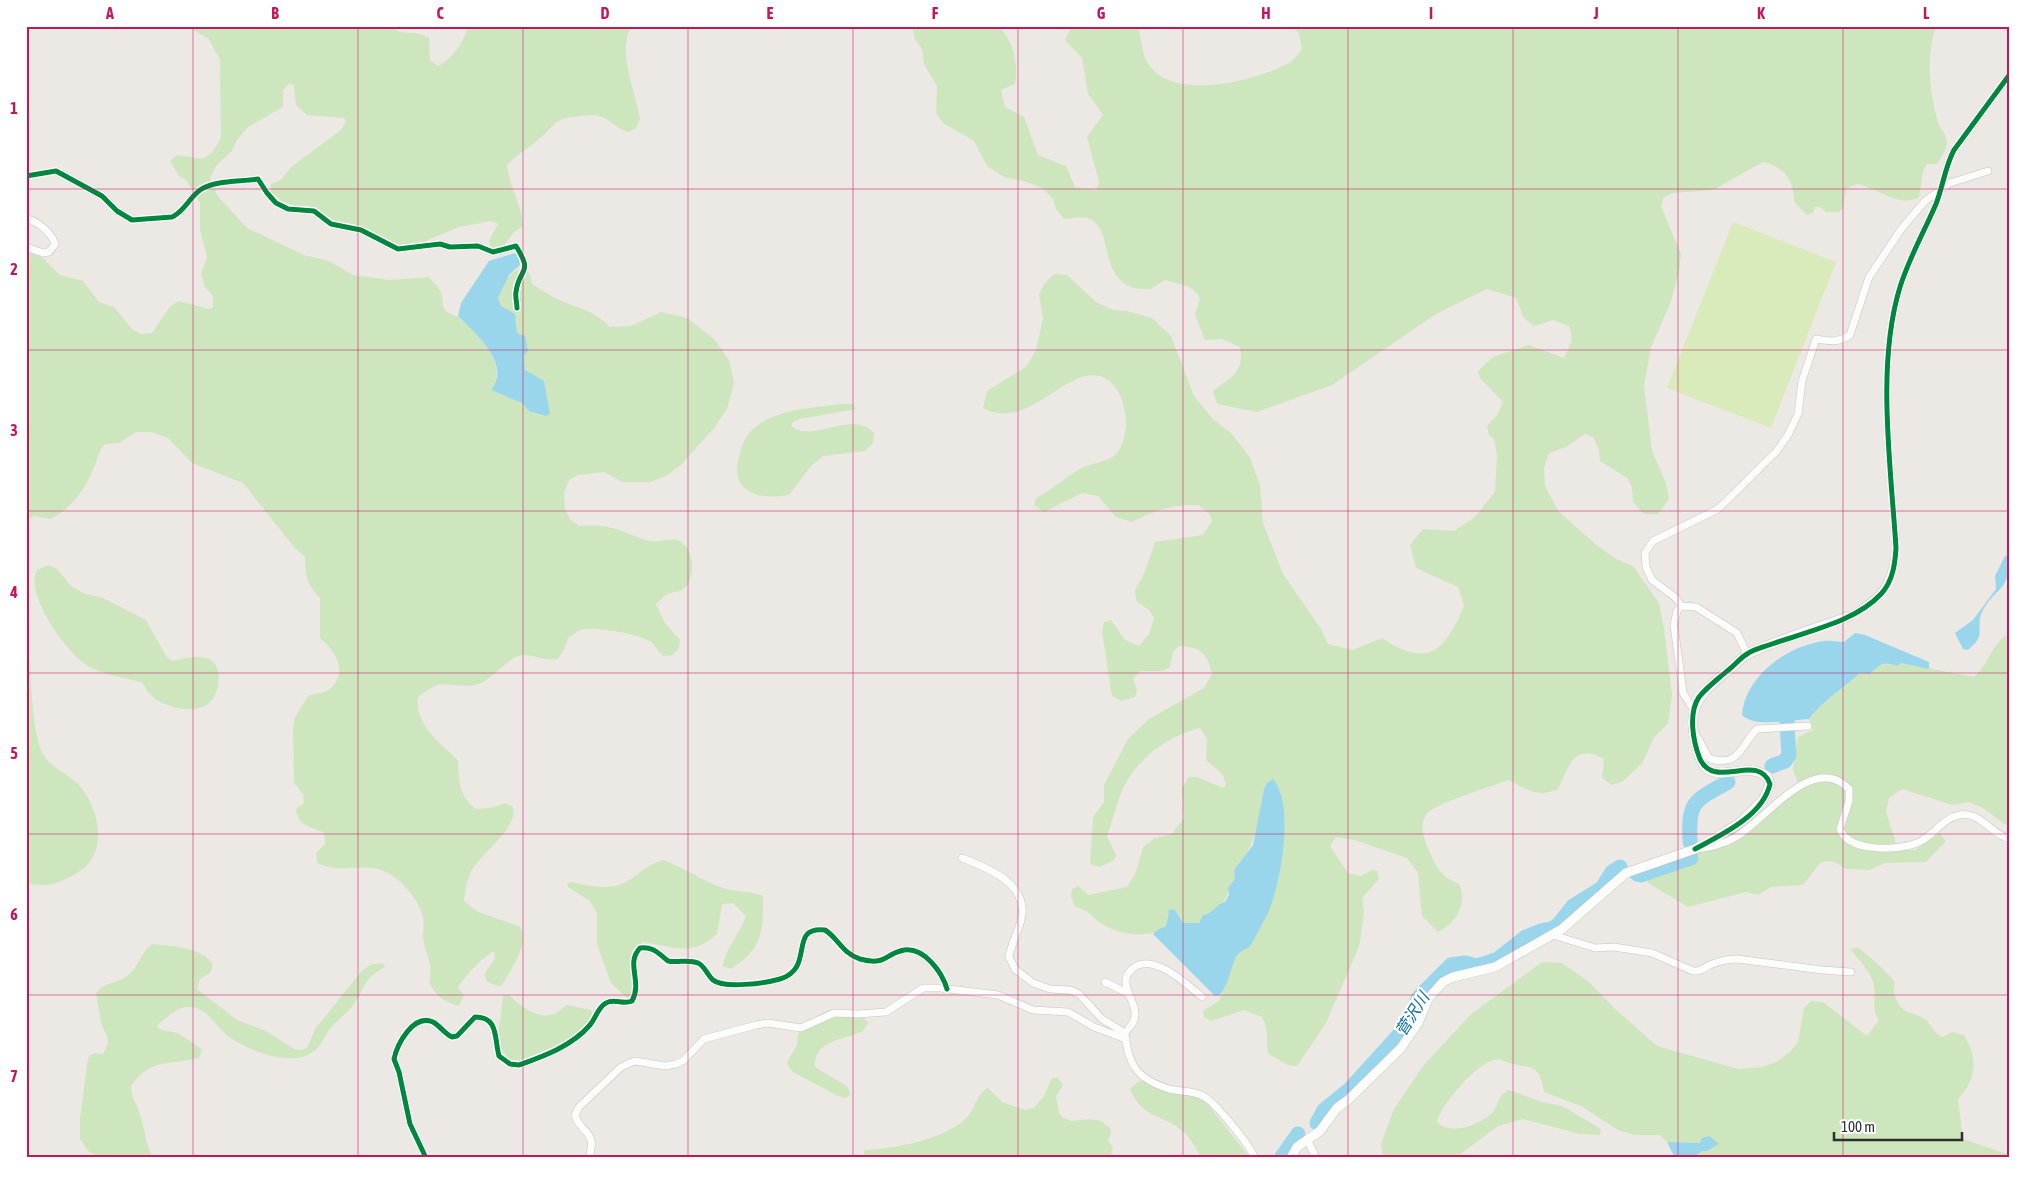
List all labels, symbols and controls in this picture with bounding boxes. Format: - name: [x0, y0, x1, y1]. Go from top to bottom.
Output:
- text: A: [105, 4, 114, 22]
- text: B: [271, 4, 279, 22]
- text: C: [436, 4, 444, 22]
- text: D: [601, 4, 610, 22]
- text: E: [767, 4, 774, 22]
- text: F: [932, 4, 939, 22]
- text: G: [1097, 4, 1106, 22]
- text: H: [1261, 4, 1271, 22]
- text: I: [1429, 4, 1433, 22]
- text: J: [1592, 4, 1599, 22]
- text: K: [1757, 4, 1765, 22]
- text: L: [1923, 4, 1930, 22]
- text: 1: [10, 99, 18, 117]
- text: 2: [10, 260, 18, 278]
- text: 3: [10, 421, 18, 439]
- text: 4: [9, 583, 18, 601]
- text: 5: [10, 744, 18, 762]
- text: 6: [10, 905, 18, 923]
- water label: 菅沢川: [1392, 987, 1433, 1039]
- text: 7: [10, 1067, 18, 1085]
- scale bar: [1834, 1109, 1961, 1141]
- text: 100 m: [1841, 1118, 1875, 1135]

